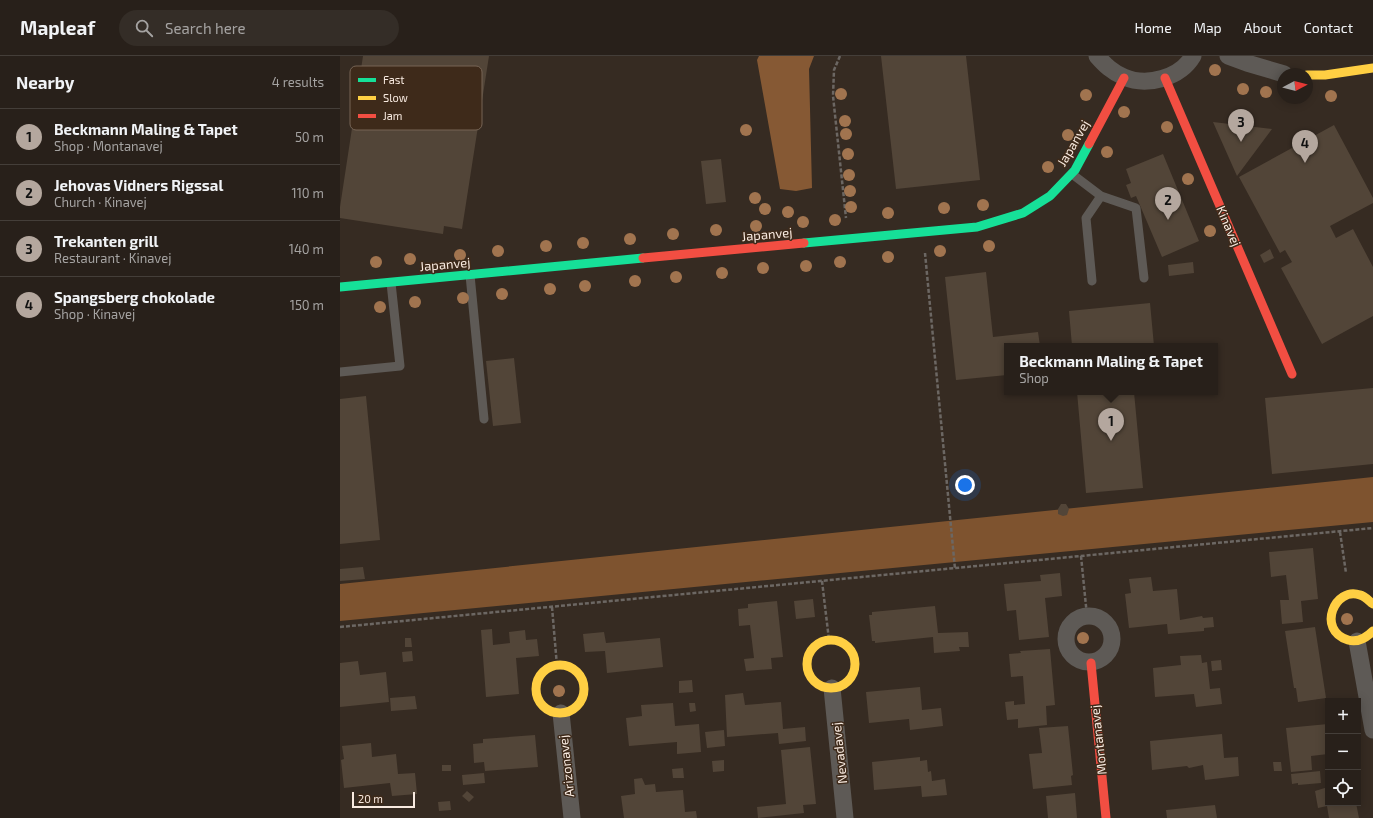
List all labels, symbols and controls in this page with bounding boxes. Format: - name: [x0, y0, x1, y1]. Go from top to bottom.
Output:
- search box: [119, 10, 399, 46]
- text: Mapleaf: [20, 16, 95, 39]
- icon: search: [133, 17, 155, 39]
- text: Search here: [165, 19, 246, 37]
- text: Home: [1135, 19, 1172, 36]
- text: Map: [1194, 19, 1222, 36]
- text: About: [1244, 19, 1282, 36]
- text: Contact: [1304, 19, 1353, 36]
- legend: [350, 66, 482, 130]
- north arrow: [1277, 68, 1313, 104]
- text: Nearby: [16, 72, 74, 92]
- text: Fast: [383, 73, 405, 86]
- text: 4 results: [272, 74, 324, 90]
- text: Slow: [383, 91, 408, 104]
- text: Jam: [383, 109, 402, 122]
- pin: 3: [1228, 109, 1254, 142]
- street label: Japanvej: [1053, 117, 1093, 169]
- text: Beckmann Maling & Tapet: [54, 120, 238, 138]
- text: 1: [26, 129, 32, 145]
- text: 50 m: [295, 129, 324, 145]
- pin: 4: [1292, 130, 1318, 163]
- text: Shop · Montanavej: [54, 138, 163, 154]
- text: Jehovas Vidners Rigssal: [54, 176, 223, 194]
- text: 2: [25, 185, 33, 201]
- text: 110 m: [292, 185, 324, 201]
- pin: 2: [1155, 187, 1181, 220]
- text: Church · Kinavej: [54, 194, 147, 210]
- street label: Kinavej: [1213, 203, 1245, 249]
- street label: Japanvej: [741, 224, 793, 244]
- text: Trekanten grill: [54, 232, 159, 250]
- text: 3: [25, 241, 33, 257]
- text: 140 m: [289, 241, 324, 257]
- text: Restaurant · Kinavej: [54, 250, 171, 266]
- street label: Japanvej: [419, 254, 471, 274]
- text: Spangsberg chokolade: [54, 288, 215, 306]
- text: 4: [25, 297, 33, 313]
- text: 150 m: [290, 297, 324, 313]
- text: Shop · Kinavej: [54, 306, 135, 322]
- popup: [1004, 343, 1218, 395]
- text: Beckmann Maling & Tapet: [1019, 352, 1203, 370]
- text: Shop: [1019, 370, 1049, 386]
- pin: 1: [1098, 408, 1124, 441]
- your location: [955, 475, 975, 495]
- map controls: [1325, 698, 1361, 806]
- button: +: [1325, 698, 1361, 734]
- street label: Montanavej: [1086, 704, 1110, 776]
- street label: Nevadavej: [828, 721, 850, 785]
- street label: Arizonavej: [555, 734, 577, 798]
- button: −: [1325, 734, 1361, 770]
- button: locate: [1325, 770, 1361, 806]
- scale bar: [352, 790, 415, 809]
- text: 20 m: [358, 792, 383, 805]

